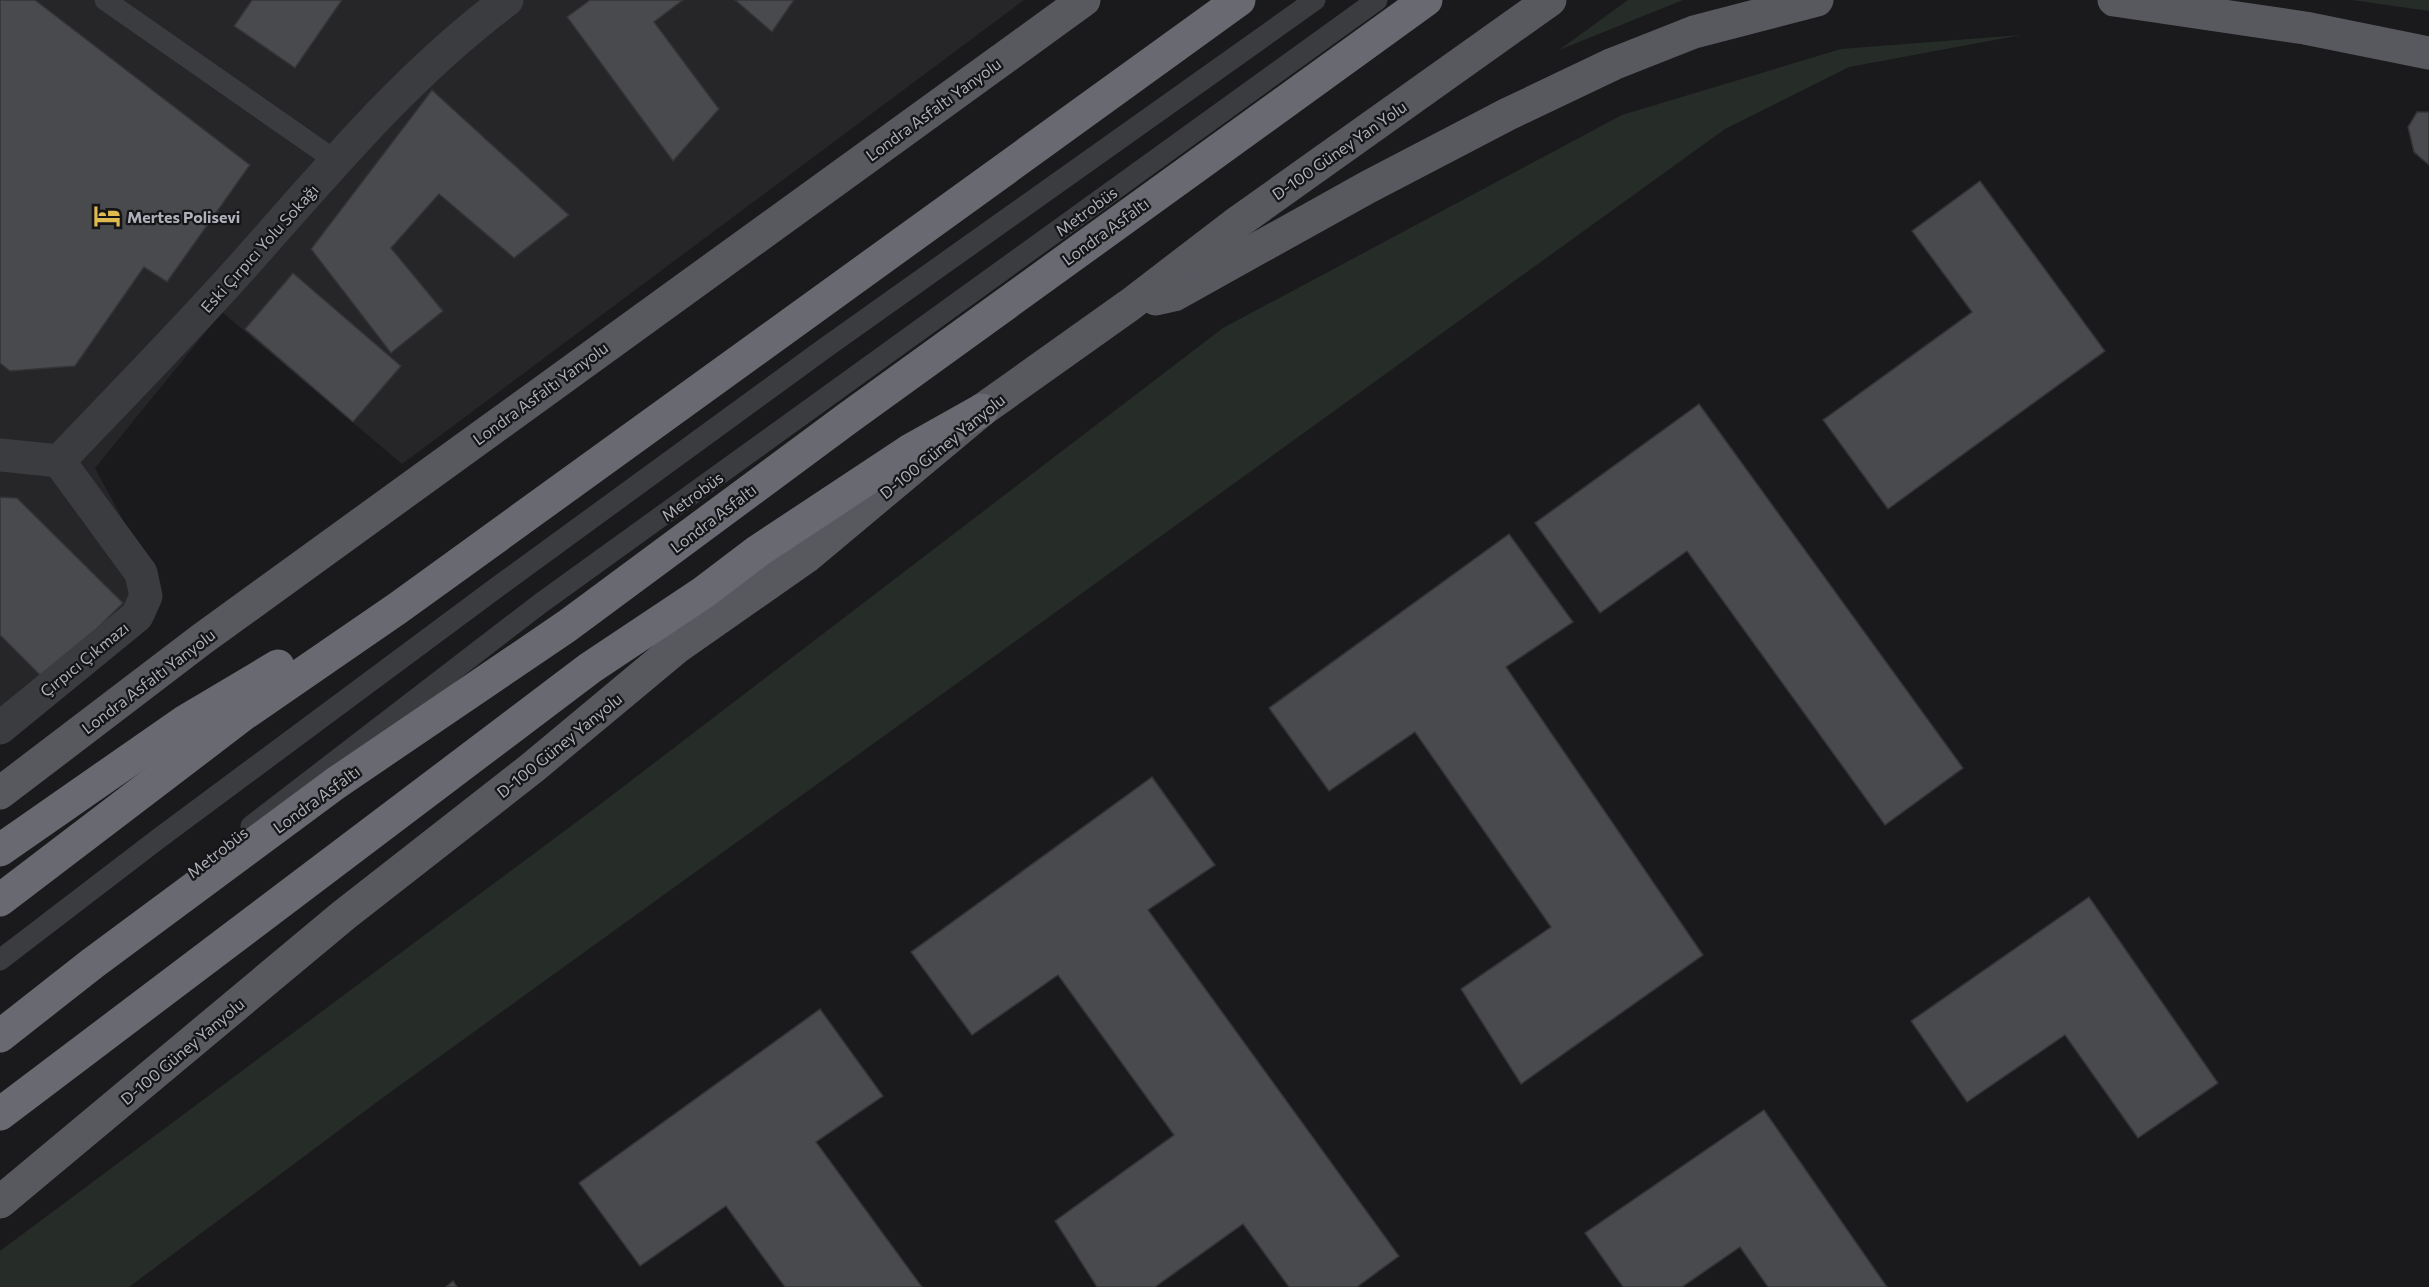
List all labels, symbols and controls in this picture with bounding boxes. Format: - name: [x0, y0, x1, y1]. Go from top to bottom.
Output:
- street label: Londra Asfaltı Yanyolu: [862, 54, 1004, 164]
- street label: D-100 Güney Yan Yolu: [1268, 96, 1410, 204]
- street label: Eski Çırpıcı Yolu Sokağı: [196, 180, 322, 316]
- street label: Metrobüs: [1051, 182, 1121, 240]
- street label: Londra Asfaltı: [1058, 193, 1152, 269]
- hotel icon: Mertes Polisevi: [92, 201, 122, 231]
- place label: Mertes Polisevi: [127, 207, 240, 226]
- street label: Londra Asfaltı Yanyolu: [469, 338, 611, 448]
- street label: D-100 Güney Yanyolu: [876, 390, 1008, 502]
- street label: Metrobüs: [657, 467, 727, 525]
- street label: Londra Asfaltı: [666, 480, 760, 556]
- street label: Çırpıcı Çıkmazı: [36, 618, 132, 700]
- street label: Londra Asfaltı Yanyolu: [78, 625, 218, 737]
- street label: D-100 Güney Yanyolu: [493, 689, 625, 801]
- street label: Londra Asfaltı: [269, 761, 363, 837]
- street label: Metrobüs: [183, 822, 251, 882]
- street label: D-100 Güney Yanyolu: [116, 994, 248, 1108]

